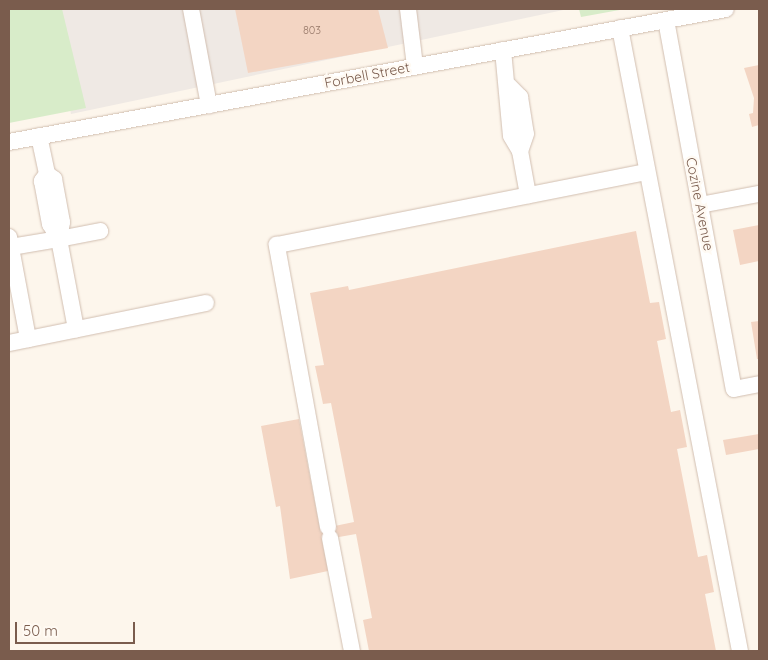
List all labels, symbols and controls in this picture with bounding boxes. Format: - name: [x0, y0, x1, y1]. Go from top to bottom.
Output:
- house number: 803: [303, 23, 321, 37]
- street label: Forbell Street: [323, 59, 411, 91]
- street label: Cozine Avenue: [683, 156, 717, 252]
- scale bar: [18, 612, 138, 644]
- text: 50 m: [23, 621, 58, 640]

